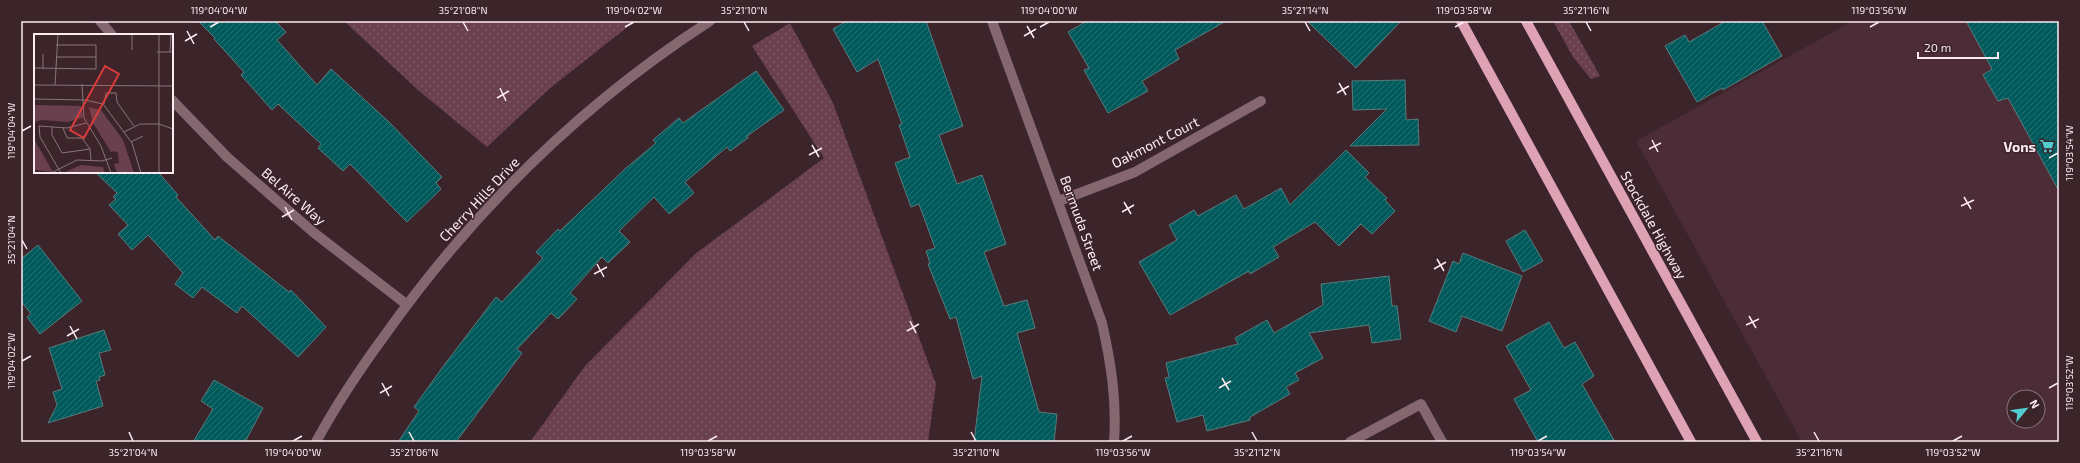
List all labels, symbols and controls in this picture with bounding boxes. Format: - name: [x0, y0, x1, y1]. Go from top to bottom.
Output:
- text: 119°04'04"W: [191, 4, 248, 16]
- text: 35°21'08"N: [439, 4, 487, 16]
- text: 119°04'02"W: [606, 4, 663, 16]
- text: 35°21'10"N: [721, 4, 767, 16]
- text: 119°04'00"W: [1021, 4, 1078, 16]
- text: 35°21'14"N: [1282, 4, 1328, 16]
- text: 119°03'58"W: [1436, 4, 1492, 16]
- text: 35°21'16"N: [1563, 4, 1609, 16]
- text: 119°03'56"W: [1851, 4, 1907, 16]
- inset map: [34, 34, 173, 173]
- scale bar: [1918, 34, 1998, 60]
- text: 20 m: [1924, 40, 1951, 54]
- text: 119°04'04"W: [5, 102, 17, 159]
- street label: Oakmont Court: [1108, 113, 1202, 171]
- text: 119°03'54"W: [2063, 125, 2075, 181]
- place label: Vons: [2003, 138, 2036, 155]
- supermarket icon: Vons: [2039, 138, 2055, 154]
- street label: Cherry Hills Drive: [435, 153, 523, 245]
- street label: Bel Aire Way: [259, 164, 330, 229]
- street label: Stockdale Highway: [1617, 168, 1691, 282]
- street label: Bermuda Street: [1057, 173, 1107, 273]
- text: 35°21'04"N: [5, 216, 17, 264]
- text: 119°04'02"W: [5, 332, 17, 389]
- text: 119°03'52"W: [2063, 355, 2075, 410]
- north arrow: [2006, 389, 2046, 429]
- text: N: [2028, 397, 2043, 411]
- text: 35°21'04"N: [109, 446, 157, 458]
- text: 119°04'00"W: [265, 446, 322, 458]
- text: 35°21'06"N: [390, 446, 438, 458]
- text: 119°03'58"W: [680, 446, 736, 458]
- text: 35°21'10"N: [953, 446, 999, 458]
- text: 119°03'56"W: [1095, 446, 1151, 458]
- text: 35°21'12"N: [1234, 446, 1280, 458]
- text: 119°03'54"W: [1510, 446, 1566, 458]
- text: 35°21'16"N: [1796, 446, 1842, 458]
- text: 119°03'52"W: [1926, 446, 1981, 458]

